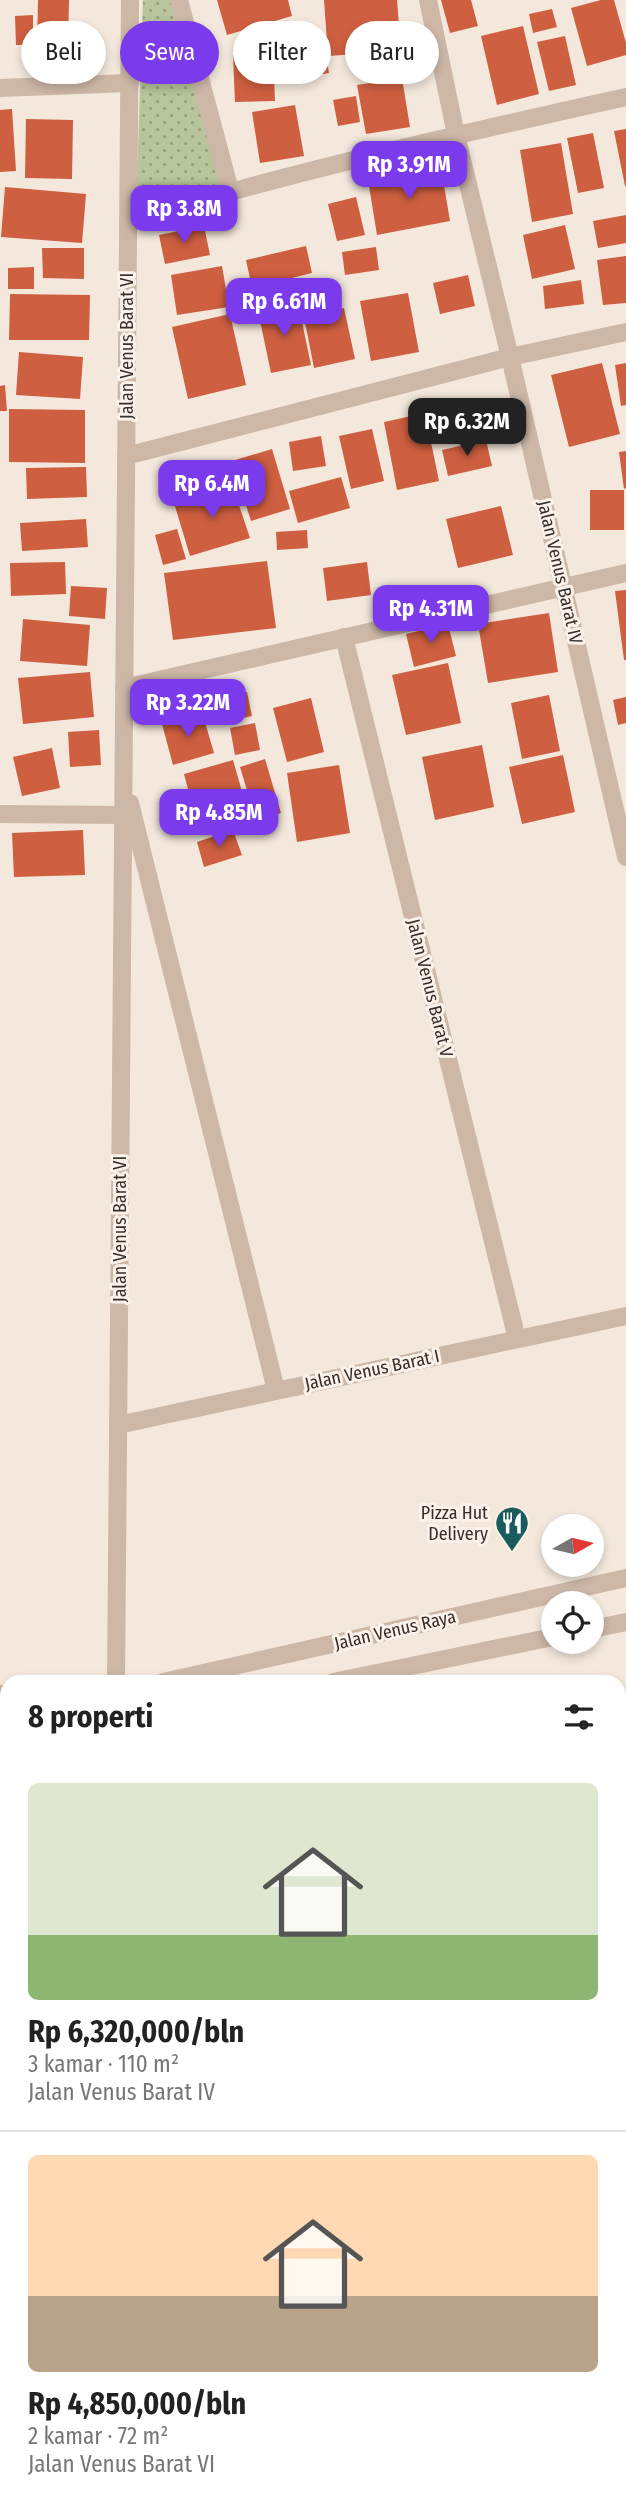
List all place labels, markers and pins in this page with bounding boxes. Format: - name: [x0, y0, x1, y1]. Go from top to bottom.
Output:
- pin: Rp 3.91M: [337, 142, 481, 201]
- pin: Rp 3.8M: [119, 186, 249, 245]
- pin: Rp 6.61M: [212, 278, 356, 338]
- pin: Rp 6.32M: [395, 398, 539, 458]
- pin: Rp 6.4M: [147, 461, 277, 520]
- pin: Rp 4.31M: [359, 586, 503, 645]
- pin: Rp 3.22M: [116, 680, 260, 739]
- pin: Rp 4.85M: [147, 790, 291, 849]
- place label: Pizza Hut Delivery: [421, 1502, 488, 1545]
- restaurant icon: Pizza Hut Delivery: [493, 1504, 531, 1553]

